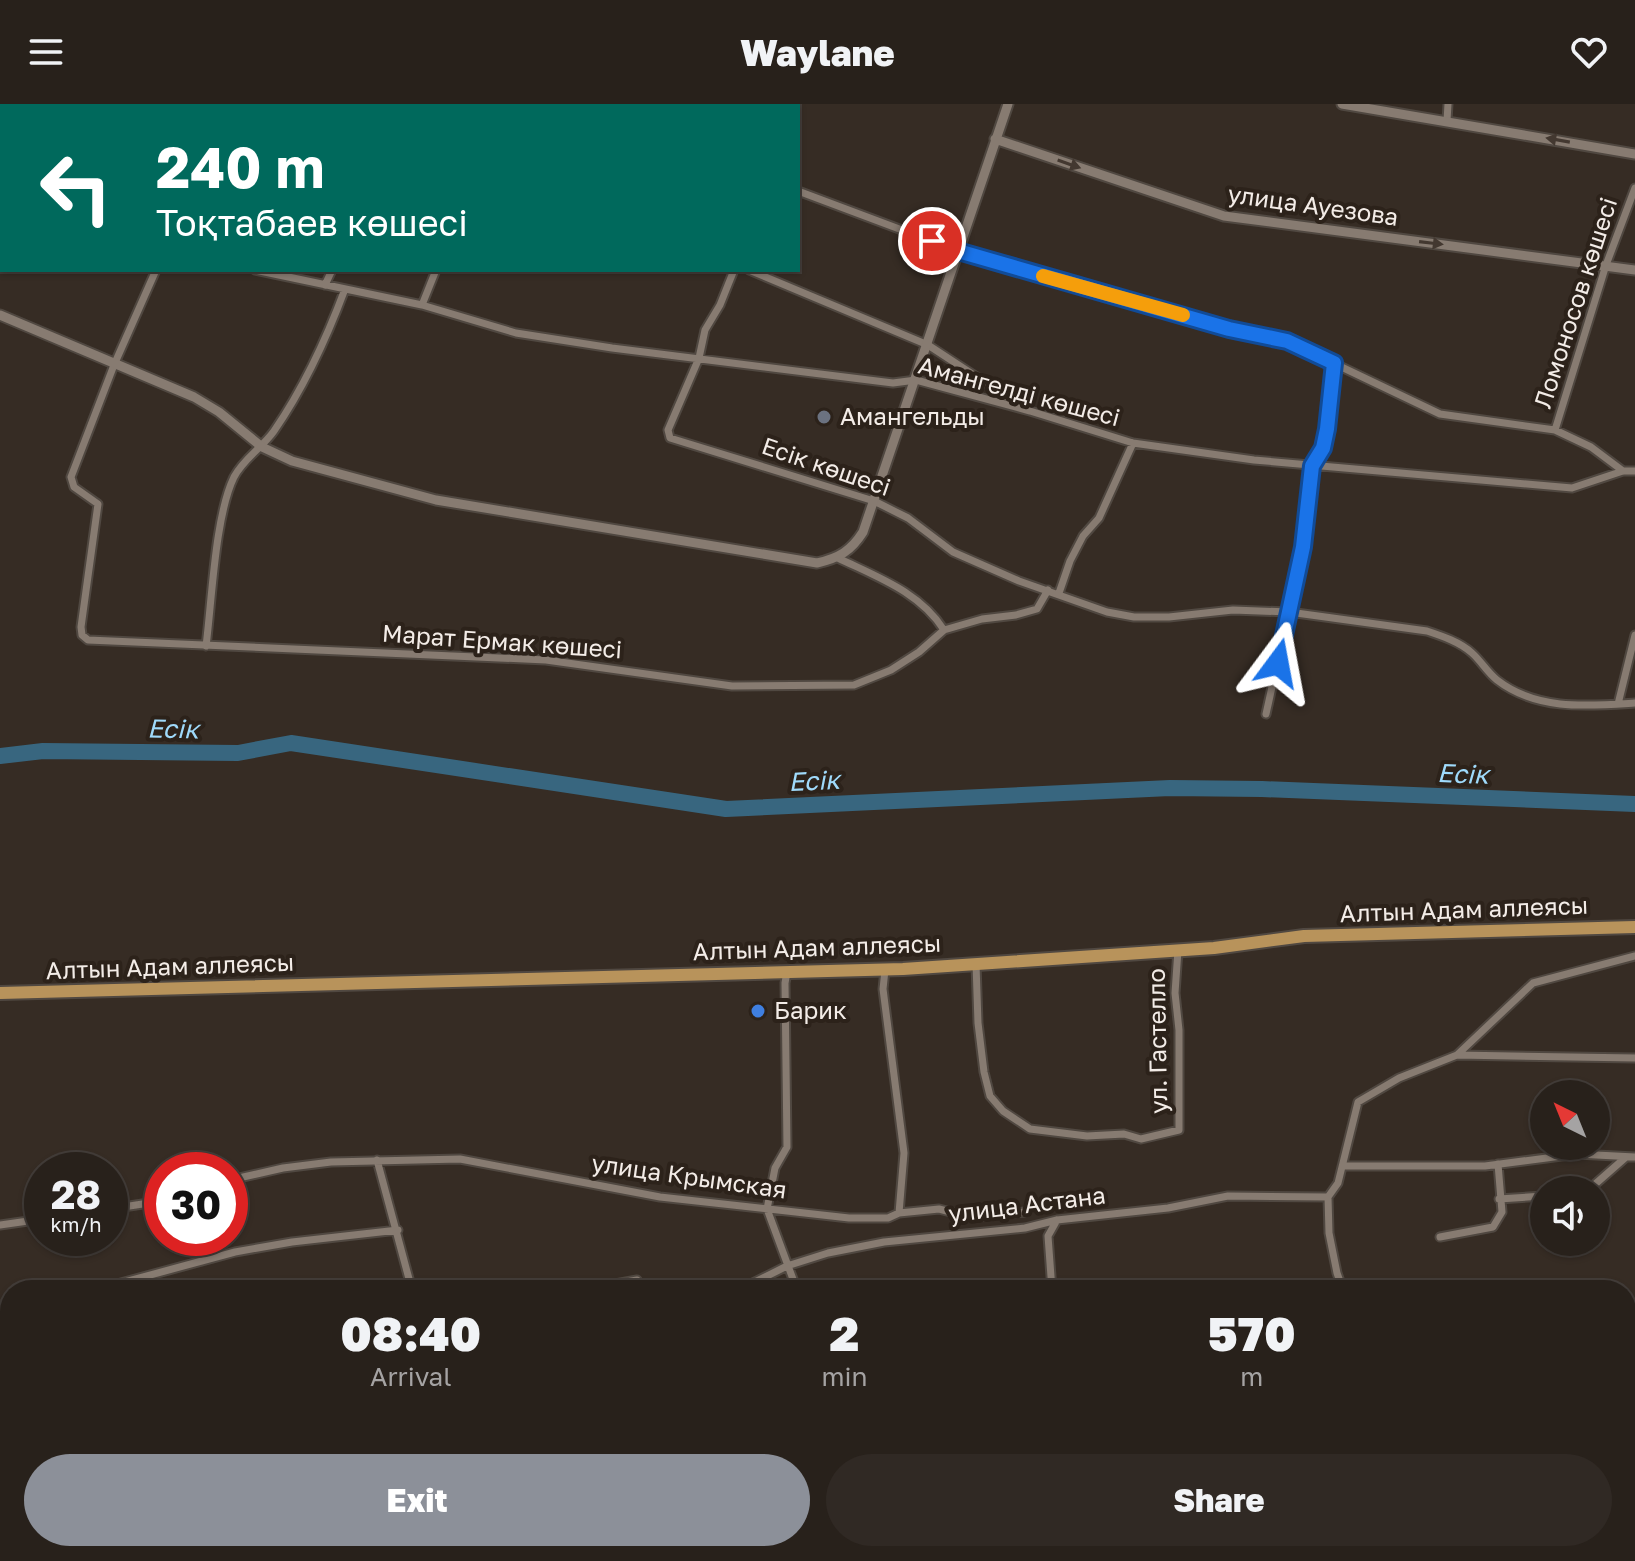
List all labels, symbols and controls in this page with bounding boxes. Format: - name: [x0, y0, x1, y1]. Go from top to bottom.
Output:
- icon: menu: [24, 30, 68, 74]
- icon: heart: [1567, 30, 1611, 74]
- text: Waylane: [740, 31, 895, 74]
- text: 240 m: [156, 133, 325, 200]
- one-way arrow: [1545, 134, 1570, 146]
- icon: left: [24, 136, 128, 240]
- one-way arrow: [1057, 159, 1081, 171]
- street label: улица Ауезова: [1226, 178, 1400, 231]
- street label: Ломоносов көшесі: [1527, 193, 1622, 412]
- text: Тоқтабаев көшесі: [156, 201, 468, 244]
- pin: [898, 207, 966, 275]
- icon: arrive: [910, 219, 954, 263]
- one-way arrow: [1419, 236, 1444, 249]
- street label: Амангелді көшесі: [915, 350, 1123, 431]
- place label: Амангельды: [840, 401, 985, 430]
- marker: Амангельды: [815, 408, 833, 426]
- street label: Есік көшесі: [758, 430, 895, 501]
- street label: Марат Ермак көшесі: [381, 618, 623, 663]
- position arrow: [1236, 621, 1320, 705]
- water label: Есік: [147, 713, 202, 745]
- water label: Есік: [1437, 757, 1492, 790]
- water label: Есік: [787, 764, 844, 797]
- street label: Алтын Адам аллеясы: [1339, 890, 1589, 927]
- street label: Алтын Адам аллеясы: [692, 928, 942, 965]
- street label: Алтын Адам аллеясы: [45, 947, 295, 984]
- street label: ул. Гастелло: [1141, 968, 1172, 1114]
- place label: Барик: [774, 995, 847, 1024]
- marker: Барик: [749, 1002, 767, 1020]
- north arrow: [1530, 1080, 1610, 1160]
- map controls: [1530, 1080, 1610, 1256]
- street label: улица Крымская: [590, 1147, 789, 1204]
- speed limit sign: 30: [144, 1152, 248, 1256]
- text: 28: [51, 1170, 101, 1218]
- button: sound: [1530, 1176, 1610, 1256]
- street label: улица Астана: [946, 1179, 1107, 1228]
- text: km/h: [51, 1212, 101, 1236]
- text: 08:40: [340, 1304, 481, 1362]
- text: 2: [830, 1304, 859, 1362]
- text: 570: [1208, 1304, 1296, 1362]
- text: Arrival: [370, 1361, 451, 1392]
- text: min: [821, 1361, 867, 1392]
- text: m: [1240, 1361, 1263, 1392]
- button: Exit: [24, 1454, 810, 1546]
- button: Share: [826, 1454, 1612, 1546]

